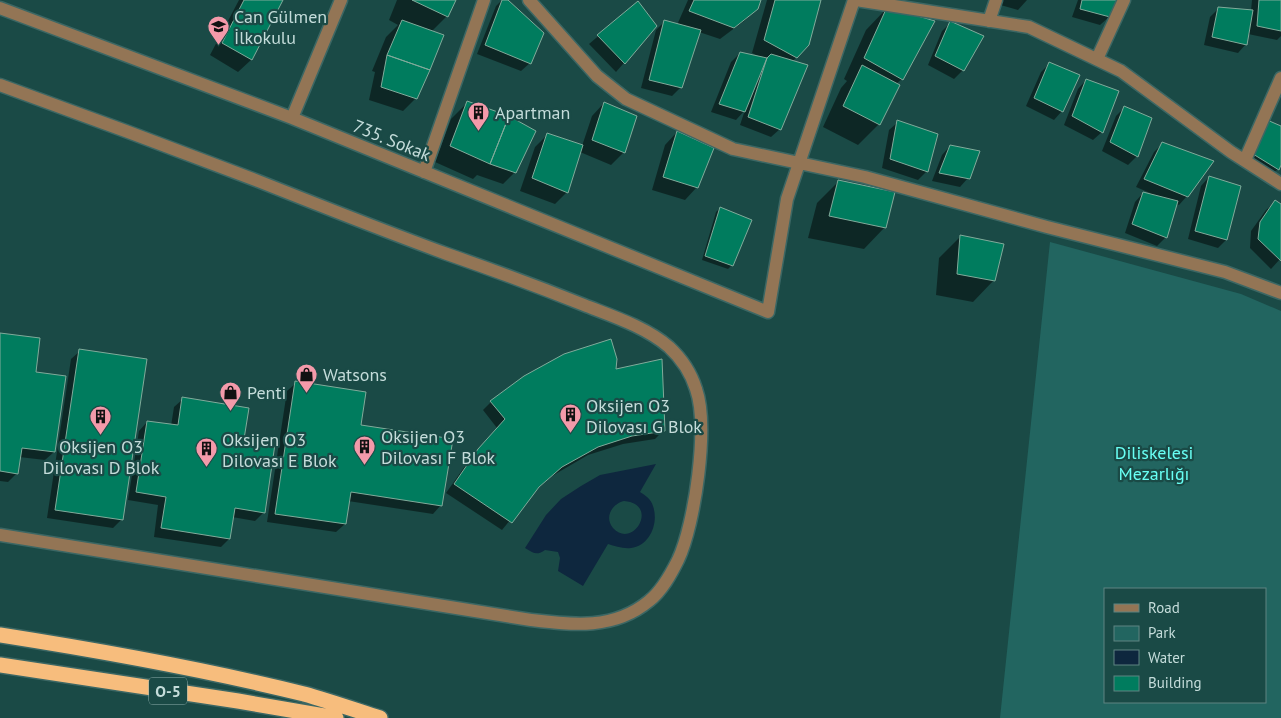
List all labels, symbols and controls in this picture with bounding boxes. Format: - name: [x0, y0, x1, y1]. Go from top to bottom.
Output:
- place label: Can Gülmen İlkokulu: [234, 5, 327, 49]
- school or university icon: Can Gülmen İlkokulu: [206, 14, 230, 45]
- building icon: Apartman: [467, 100, 491, 131]
- place label: Apartman: [495, 101, 570, 124]
- street label: 735. Sokak: [350, 114, 435, 166]
- shop icon: Watsons: [295, 362, 319, 393]
- place label: Watsons: [323, 363, 387, 386]
- shop icon: Penti: [219, 380, 243, 411]
- place label: Penti: [247, 381, 286, 404]
- place label: Oksijen O3 Dilovası G Blok: [586, 394, 702, 438]
- building icon: Oksijen O3 Dilovası G Blok: [558, 403, 582, 434]
- building icon: Oksijen O3 Dilovası D Blok: [89, 404, 113, 435]
- place label: Oksijen O3 Dilovası F Blok: [381, 425, 496, 469]
- place label: Oksijen O3 Dilovası E Blok: [222, 428, 337, 472]
- building icon: Oksijen O3 Dilovası F Blok: [353, 434, 377, 465]
- place label: Oksijen O3 Dilovası D Blok: [43, 435, 160, 479]
- building icon: Oksijen O3 Dilovası E Blok: [194, 437, 218, 468]
- park label: Diliskelesi Mezarlığı: [1115, 441, 1193, 485]
- legend: [1104, 588, 1266, 703]
- text: Road: [1148, 598, 1180, 617]
- text: Park: [1148, 623, 1176, 642]
- text: Water: [1148, 648, 1185, 667]
- text: Building: [1148, 673, 1202, 692]
- road number: O-5: [149, 678, 187, 704]

